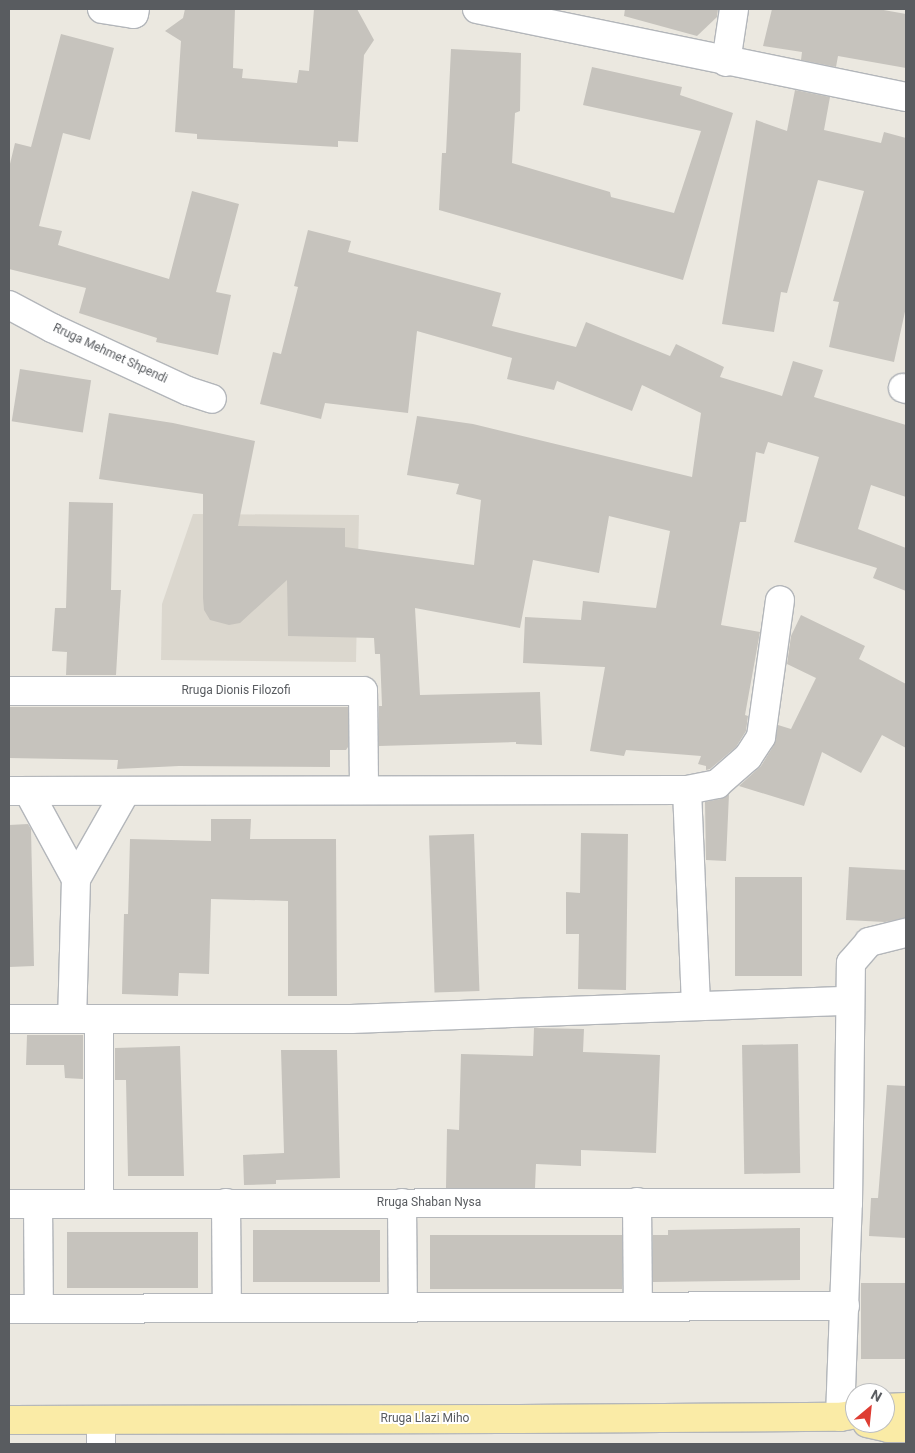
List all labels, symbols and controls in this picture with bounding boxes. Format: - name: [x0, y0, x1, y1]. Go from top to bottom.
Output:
- street label: Rruga Mehmet Shpendi: [50, 321, 170, 387]
- street label: Rruga Dionis Filozofi: [181, 684, 291, 698]
- street label: Rruga Shaban Nysa: [377, 1196, 481, 1210]
- north arrow: [845, 1383, 895, 1433]
- text: N: [868, 1386, 885, 1405]
- street label: Rruga Llazi Miho: [381, 1412, 469, 1426]

